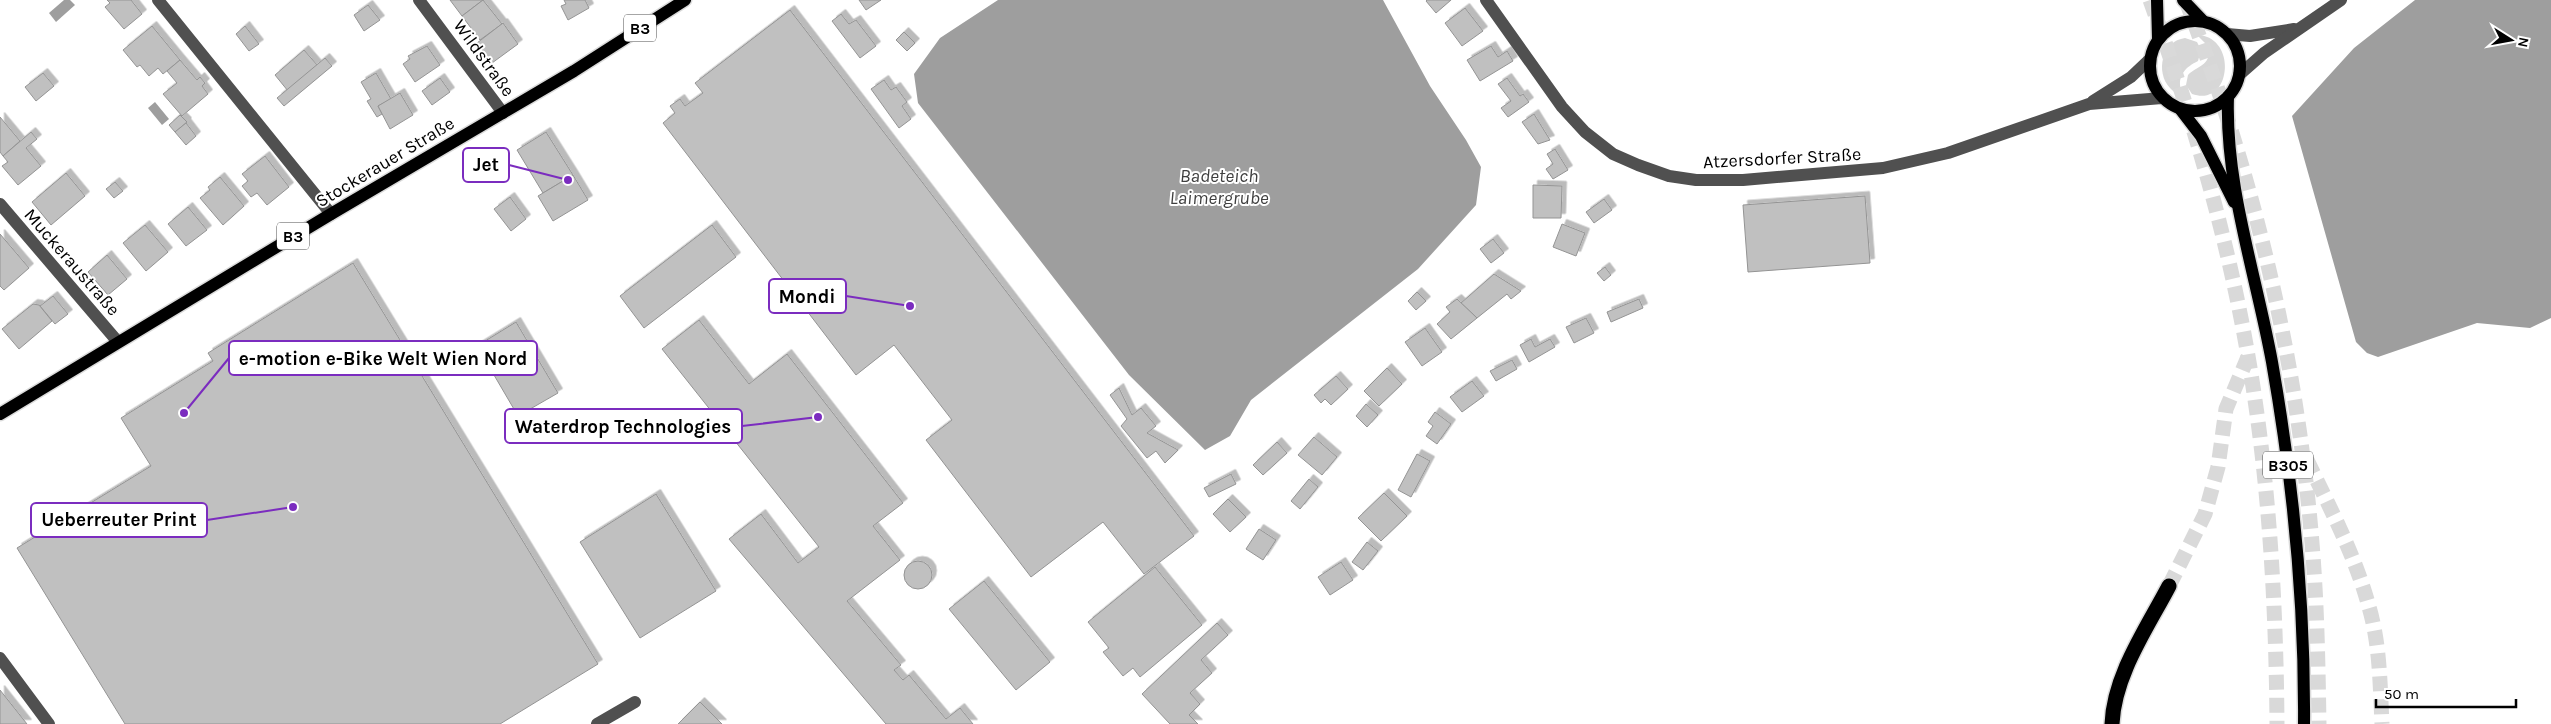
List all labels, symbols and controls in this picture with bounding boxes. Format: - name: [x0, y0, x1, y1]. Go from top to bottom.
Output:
- road number: B3: [624, 14, 656, 42]
- street label: Wildstraße: [449, 15, 519, 101]
- north arrow: [2486, 15, 2536, 65]
- text: N: [2514, 36, 2533, 49]
- street label: Stockerauer Straße: [312, 112, 458, 212]
- street label: Atzersdorfer Straße: [1702, 143, 1862, 173]
- callout: Jet: [463, 148, 509, 182]
- text: Jet: [473, 154, 499, 176]
- water label: Badeteich Laimergrube: [1170, 165, 1269, 209]
- street label: Muckeraustraße: [19, 204, 125, 320]
- road number: B3: [277, 222, 309, 250]
- callout: Mondi: [769, 279, 846, 313]
- text: Mondi: [778, 286, 836, 308]
- callout: e-motion e-Bike Welt Wien Nord: [229, 341, 537, 375]
- text: e-motion e-Bike Welt Wien Nord: [239, 348, 527, 370]
- callout: Waterdrop Technologies: [505, 409, 742, 443]
- text: Waterdrop Technologies: [515, 416, 731, 438]
- road number: B305: [2263, 452, 2313, 478]
- callout: Ueberreuter Print: [31, 503, 207, 537]
- text: Ueberreuter Print: [41, 509, 197, 531]
- scale bar: [2376, 676, 2516, 708]
- text: 50 m: [2384, 685, 2419, 703]

